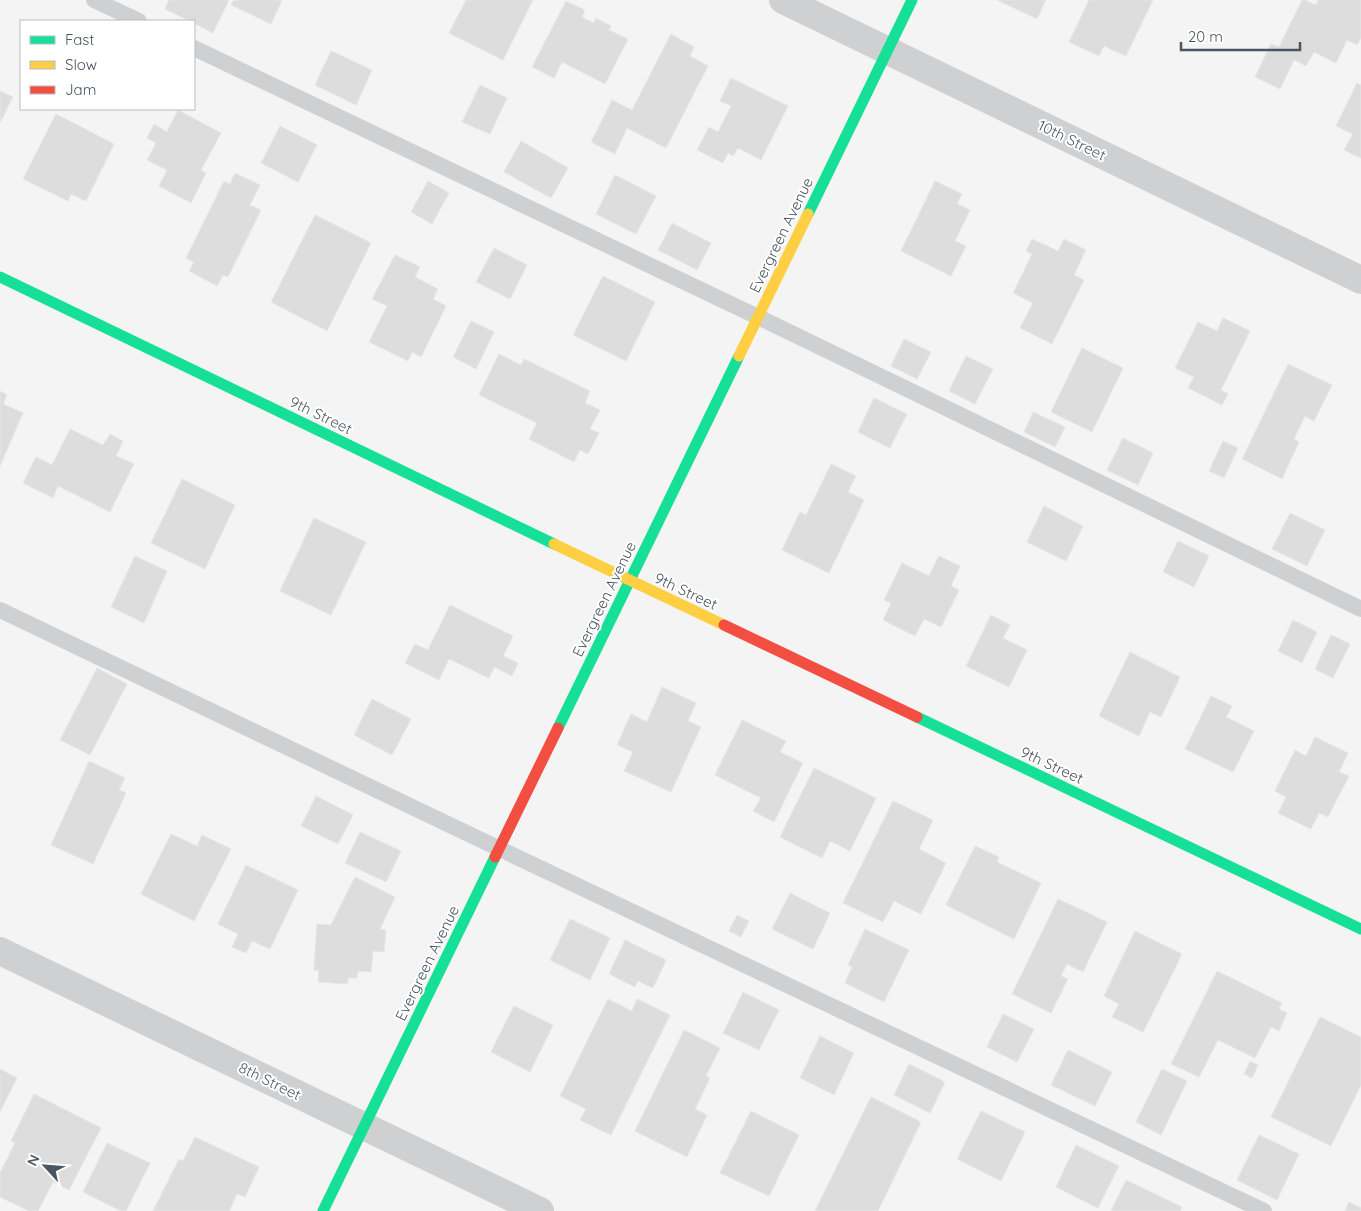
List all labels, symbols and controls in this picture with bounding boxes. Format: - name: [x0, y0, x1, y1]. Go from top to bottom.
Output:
- legend: [20, 20, 195, 110]
- scale bar: [1181, 20, 1300, 52]
- text: 20 m: [1188, 27, 1223, 46]
- text: Fast: [65, 30, 94, 49]
- text: Slow: [65, 55, 97, 74]
- text: Jam: [65, 80, 96, 99]
- street label: 10th Street: [1035, 115, 1109, 165]
- street label: Evergreen Avenue: [745, 174, 817, 296]
- street label: 9th Street: [287, 392, 355, 438]
- street label: Evergreen Avenue: [568, 538, 640, 660]
- street label: 9th Street: [652, 568, 720, 614]
- street label: 9th Street: [1018, 742, 1086, 788]
- street label: Evergreen Avenue: [391, 902, 463, 1024]
- street label: 8th Street: [236, 1058, 304, 1104]
- north arrow: [20, 1141, 70, 1191]
- text: N: [23, 1152, 44, 1169]

